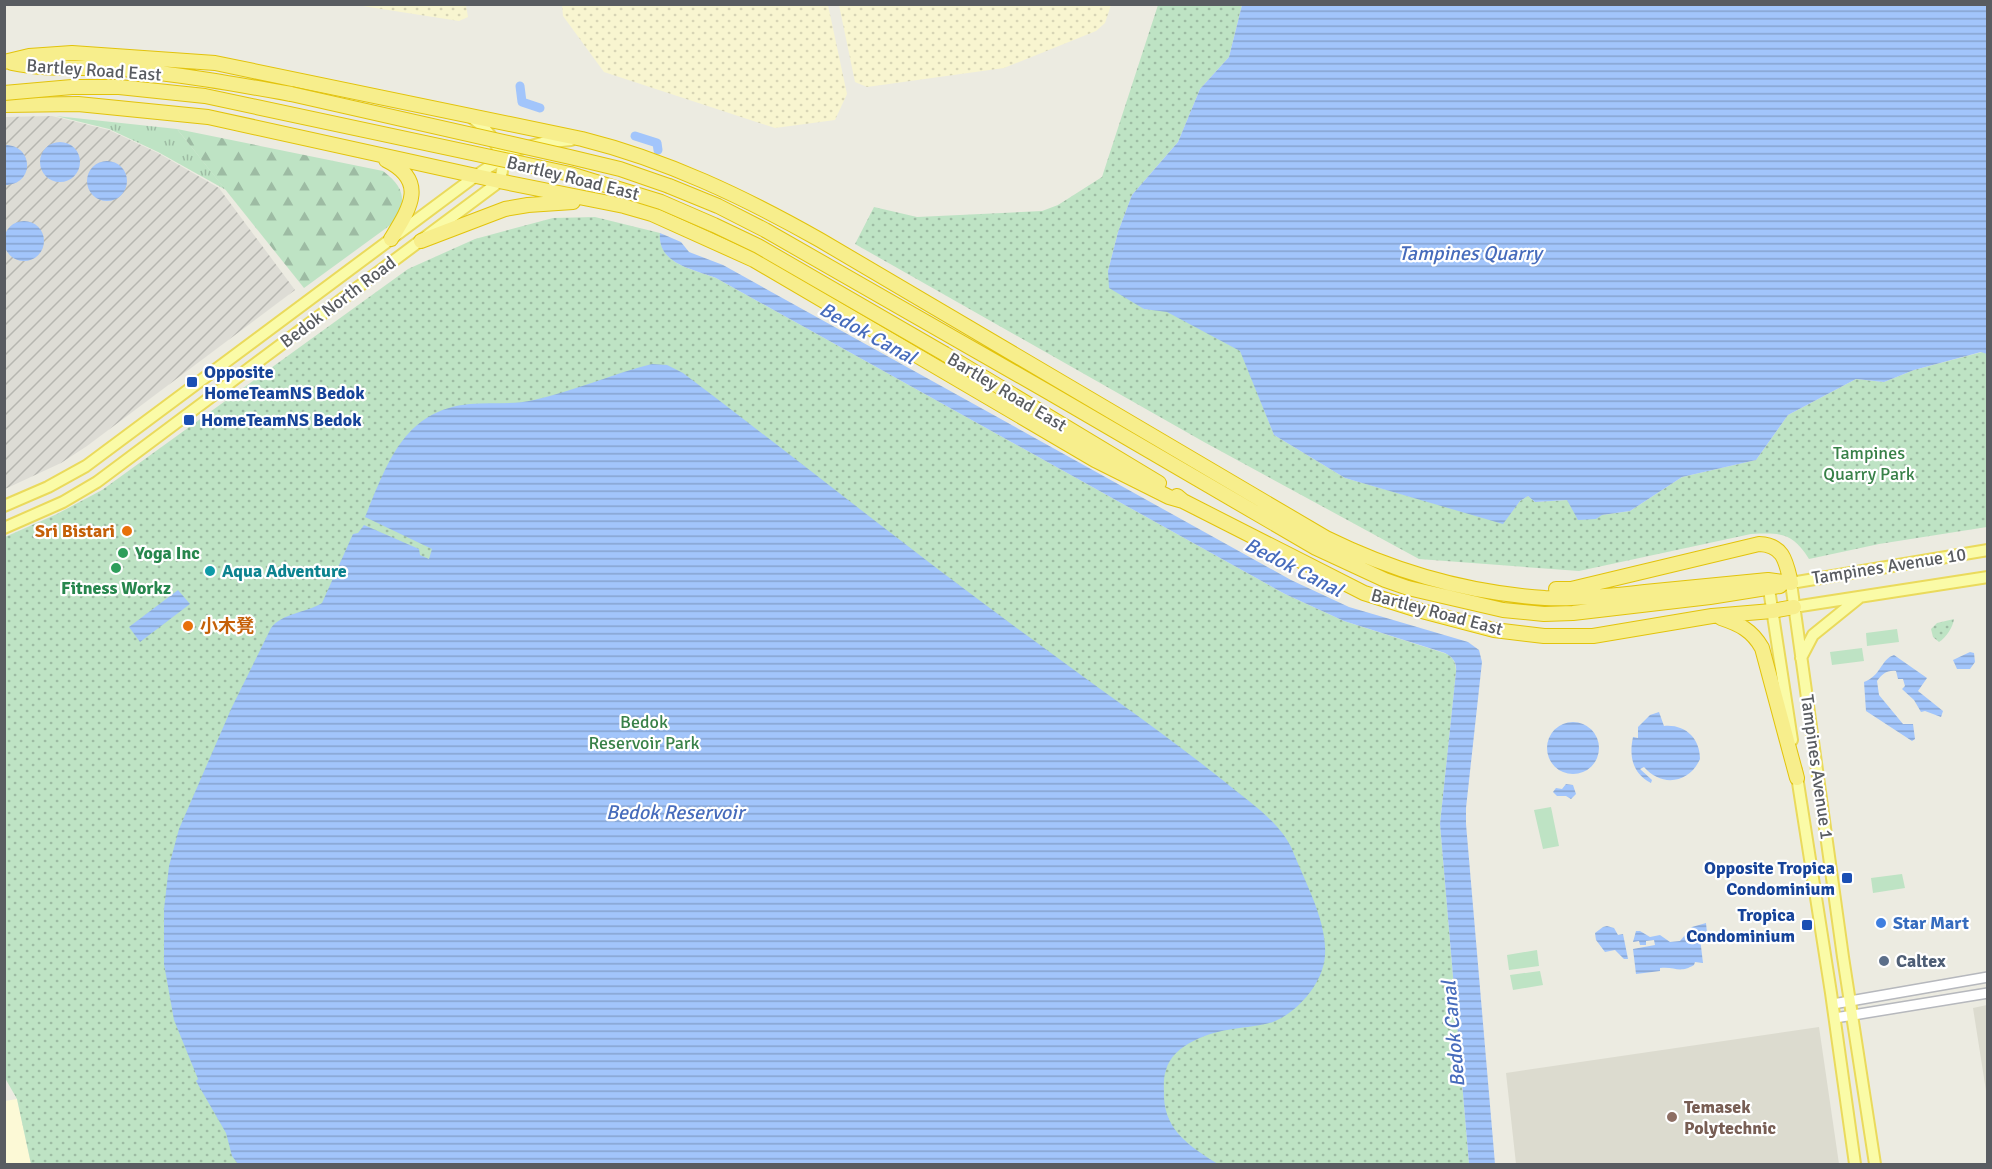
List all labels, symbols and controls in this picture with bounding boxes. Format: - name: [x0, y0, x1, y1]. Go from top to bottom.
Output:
- street label: Bartley Road East: [26, 54, 162, 86]
- street label: Bartley Road East: [505, 151, 641, 205]
- water label: Tampines Quarry: [1398, 241, 1544, 266]
- street label: Bedok North Road: [276, 251, 400, 353]
- water label: Bedok Canal: [815, 297, 922, 371]
- street label: Bartley Road East: [943, 348, 1071, 436]
- place label: Opposite HomeTeamNS Bedok: [204, 361, 365, 404]
- marker: Opposite HomeTeamNS Bedok: [185, 375, 199, 389]
- place label: HomeTeamNS Bedok: [201, 409, 362, 431]
- marker: HomeTeamNS Bedok: [182, 413, 196, 427]
- park label: Tampines Quarry Park: [1823, 442, 1915, 485]
- place label: Sri Bistari: [35, 520, 115, 542]
- marker: Sri Bistari: [120, 524, 134, 538]
- water label: Bedok Canal: [1241, 532, 1349, 604]
- place label: Yoga Inc: [134, 542, 200, 564]
- street label: Tampines Avenue 10: [1810, 543, 1968, 589]
- marker: Yoga Inc: [116, 546, 130, 560]
- place label: Aqua Adventure: [222, 560, 347, 582]
- marker: Fitness Workz: [109, 561, 123, 575]
- marker: Aqua Adventure: [203, 564, 217, 578]
- place label: Fitness Workz: [61, 577, 171, 599]
- street label: Bartley Road East: [1369, 584, 1505, 640]
- place label: 小木凳: [200, 615, 254, 637]
- marker: 小木凳: [181, 619, 195, 633]
- street label: Tampines Avenue 1: [1796, 693, 1838, 841]
- park label: Bedok Reservoir Park: [589, 711, 699, 754]
- water label: Bedok Reservoir: [606, 800, 747, 825]
- place label: Opposite Tropica Condominium: [1704, 857, 1835, 900]
- marker: Opposite Tropica Condominium: [1840, 871, 1854, 885]
- place label: Tropica Condominium: [1686, 904, 1795, 947]
- place label: Star Mart: [1893, 912, 1969, 934]
- marker: Star Mart: [1874, 916, 1888, 930]
- marker: Tropica Condominium: [1800, 918, 1814, 932]
- place label: Caltex: [1896, 950, 1946, 972]
- marker: Caltex: [1877, 954, 1891, 968]
- water label: Bedok Canal: [1436, 978, 1471, 1088]
- place label: Temasek Polytechnic: [1684, 1096, 1777, 1139]
- marker: Temasek Polytechnic: [1665, 1110, 1679, 1124]

